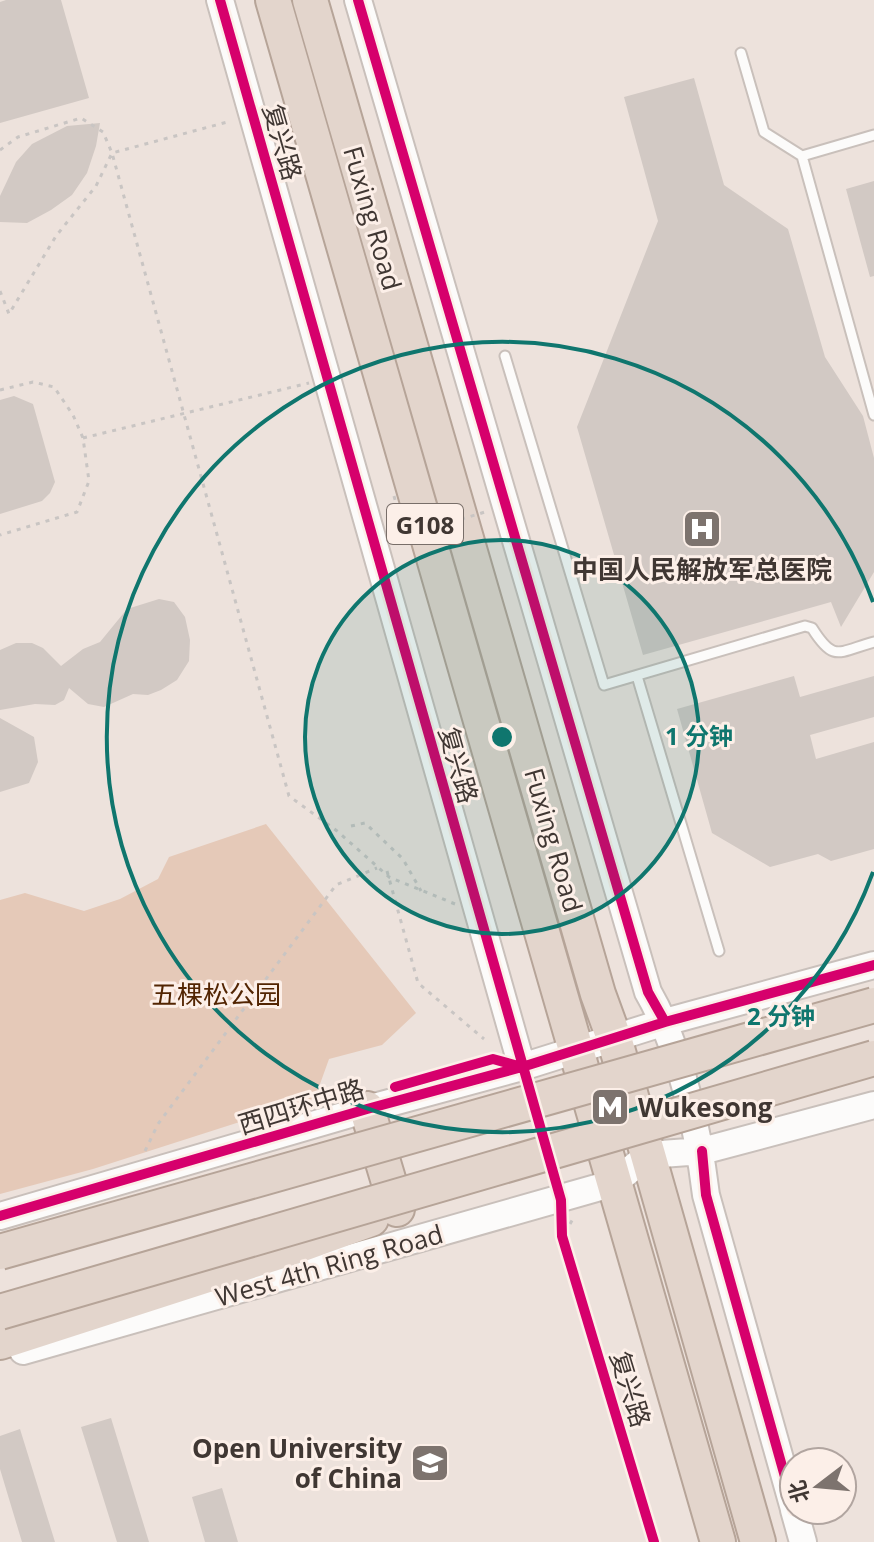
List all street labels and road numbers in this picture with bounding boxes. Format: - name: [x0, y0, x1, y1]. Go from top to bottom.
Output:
- street label: 复兴路: [255, 100, 311, 184]
- street label: Fuxing Road: [335, 142, 411, 294]
- road number: G108: [387, 504, 463, 544]
- street label: 复兴路: [431, 723, 487, 807]
- street label: Fuxing Road: [516, 764, 592, 916]
- street label: 西四环中路: [234, 1070, 368, 1142]
- street label: West 4th Ring Road: [211, 1215, 447, 1315]
- street label: 复兴路: [602, 1346, 660, 1432]

